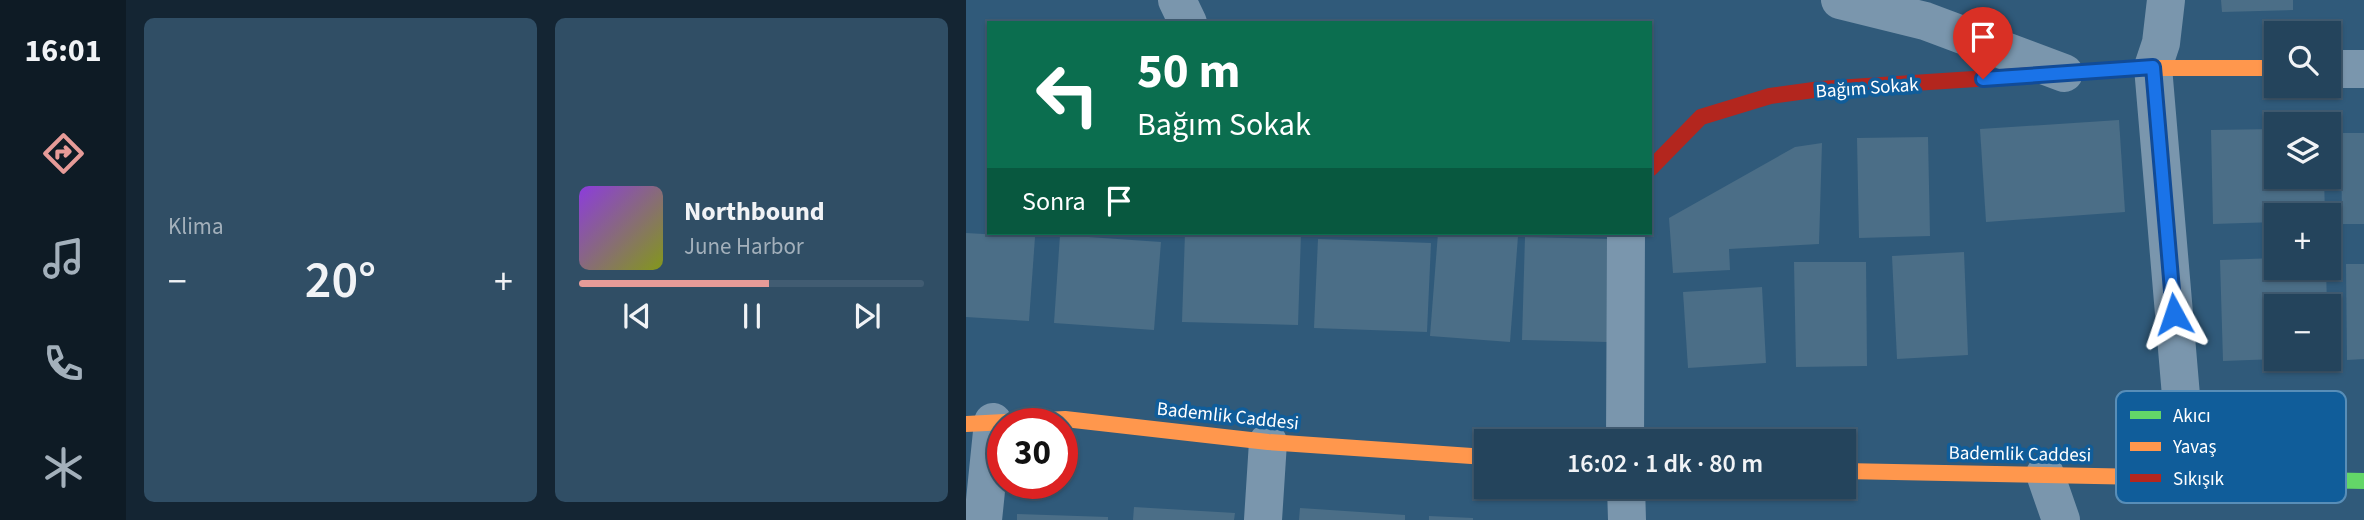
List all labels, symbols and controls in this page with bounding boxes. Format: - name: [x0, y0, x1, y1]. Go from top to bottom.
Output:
- pin: [1953, 7, 2013, 79]
- icon: arrive: [1964, 18, 2002, 56]
- map controls: [2264, 21, 2341, 371]
- button: search: [2264, 21, 2341, 98]
- text: 16:01: [24, 28, 102, 74]
- text: 50 m: [1137, 37, 1241, 107]
- icon: left: [1022, 49, 1113, 140]
- street label: Bağım Sokak: [1815, 71, 1920, 106]
- text: Bağım Sokak: [1137, 102, 1311, 148]
- button: layers: [2264, 112, 2341, 189]
- icon: directions: [39, 129, 88, 178]
- icon: arrive: [1100, 182, 1138, 220]
- text: Sonra: [1022, 183, 1086, 220]
- text: Northbound: [684, 193, 825, 230]
- button: +: [2264, 203, 2341, 280]
- text: Klima: [168, 210, 224, 243]
- text: June Harbor: [684, 230, 804, 263]
- icon: music: [39, 234, 88, 283]
- text: 20°: [305, 244, 376, 318]
- text: −: [168, 255, 187, 309]
- text: +: [494, 255, 513, 309]
- position arrow: [2137, 277, 2211, 351]
- button: −: [2264, 294, 2341, 371]
- icon: previous: [618, 297, 656, 335]
- icon: pause: [733, 297, 771, 335]
- icon: next: [848, 297, 886, 335]
- icon: phone: [39, 339, 88, 388]
- legend: [2116, 391, 2346, 503]
- street label: Bademlik Caddesi: [1155, 396, 1300, 437]
- text: Akıcı: [2173, 403, 2211, 430]
- speed limit sign: 30: [987, 408, 1078, 499]
- text: Yavaş: [2172, 434, 2216, 461]
- street label: Bademlik Caddesi: [1948, 440, 2092, 469]
- icon: climate: [39, 443, 88, 492]
- text: 16:02 · 1 dk · 80 m: [1567, 445, 1763, 482]
- text: Sıkışık: [2173, 466, 2225, 493]

